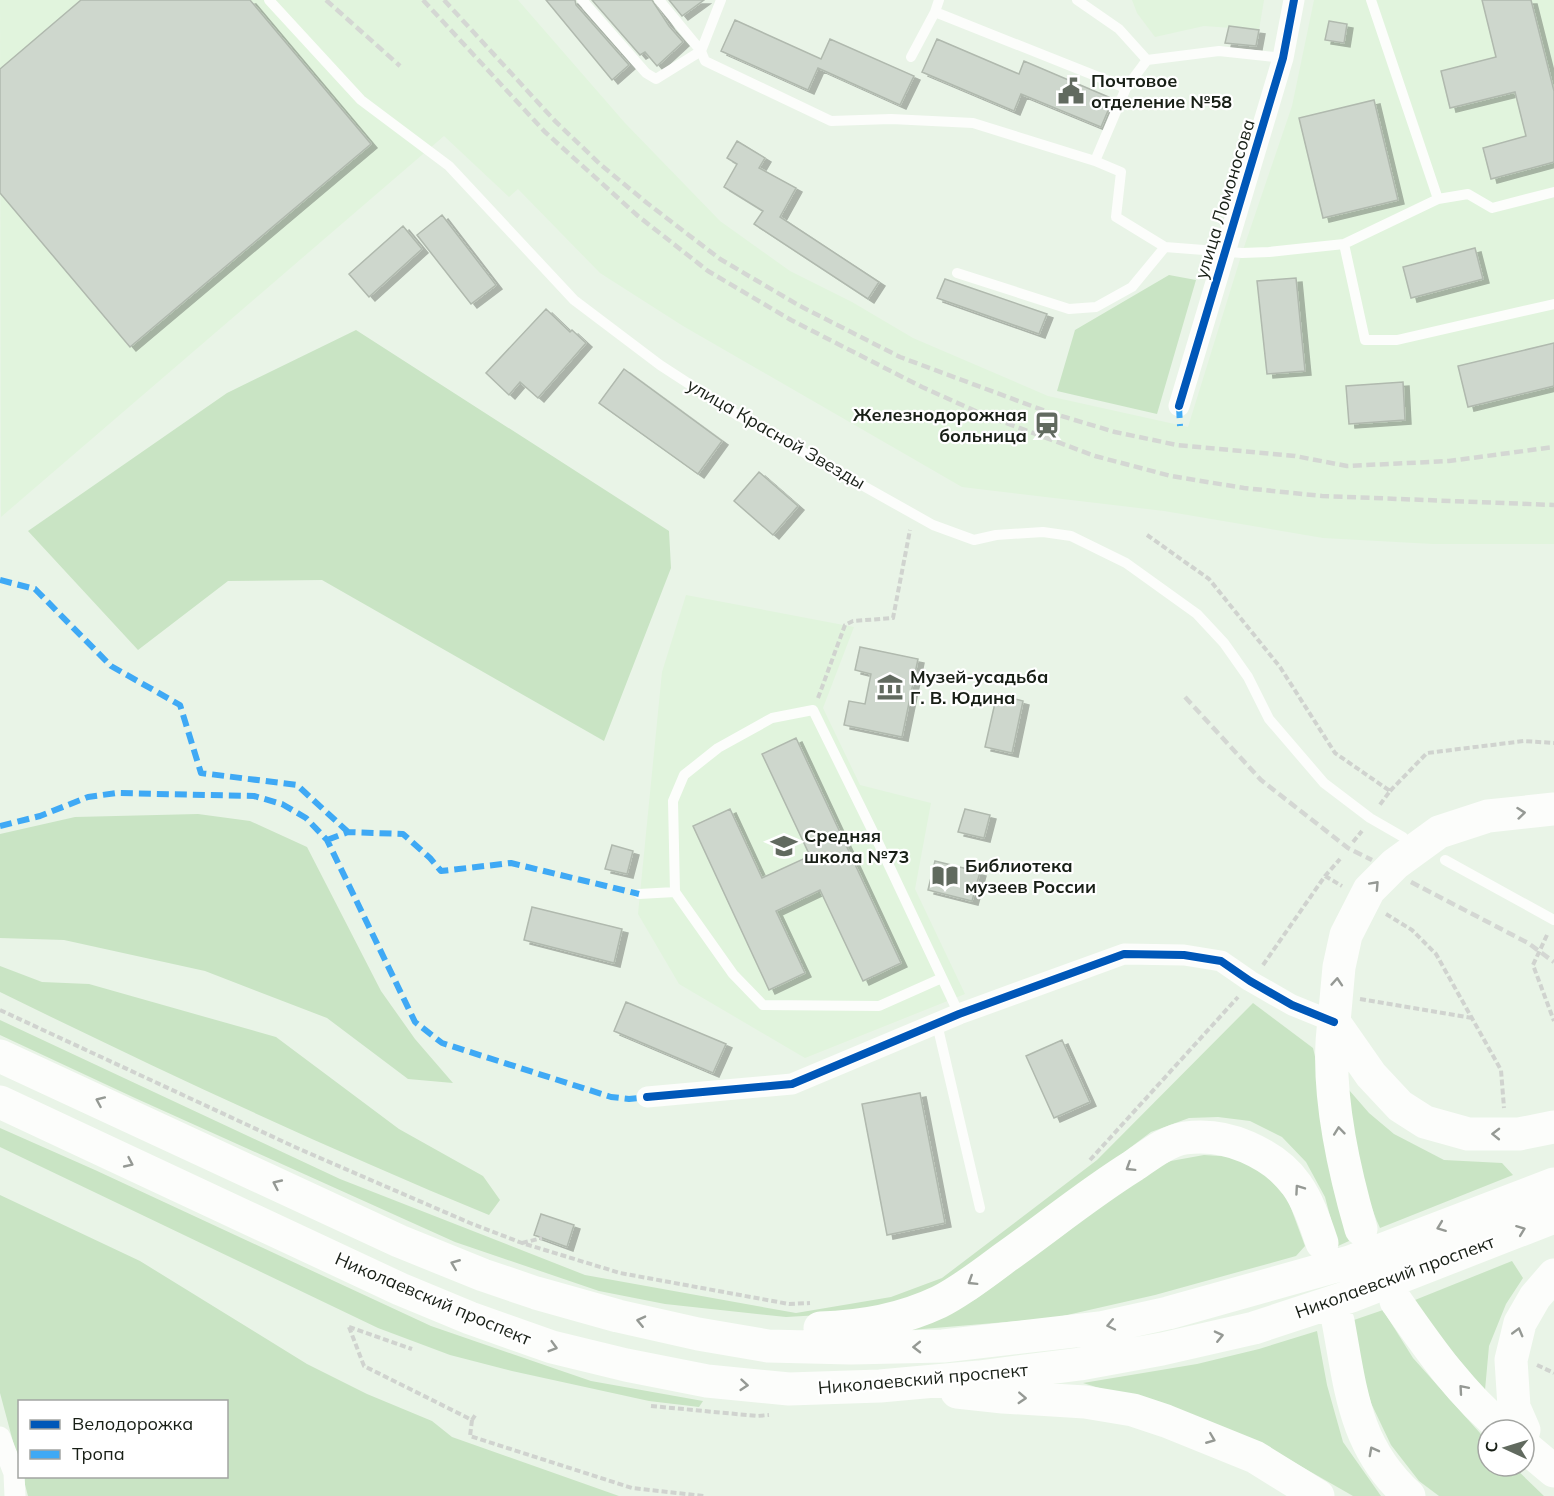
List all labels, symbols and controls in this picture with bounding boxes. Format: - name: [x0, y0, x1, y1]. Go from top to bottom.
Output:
- place label: Почтовое отделение №58: [1091, 69, 1232, 113]
- public building icon: Почтовое отделение №58: [1056, 76, 1086, 106]
- street label: улица Ломоносова: [1189, 116, 1260, 281]
- street label: улица Красной Звезды: [683, 373, 870, 494]
- place label: Железнодорожная больница: [853, 403, 1027, 447]
- station icon: Железнодорожная больница: [1032, 410, 1062, 440]
- place label: Музей-усадьба Г. В. Юдина: [910, 665, 1048, 709]
- museum icon: Музей-усадьба Г. В. Юдина: [875, 672, 905, 702]
- one-way arrow: [1517, 807, 1526, 820]
- place label: Средняя школа №73: [804, 824, 909, 868]
- school or university icon: Средняя школа №73: [769, 831, 799, 861]
- place label: Библиотека музеев России: [965, 854, 1096, 898]
- library icon: Библиотека музеев России: [930, 861, 960, 891]
- one-way arrow: [1368, 881, 1379, 891]
- one-way arrow: [1331, 978, 1344, 987]
- one-way arrow: [96, 1097, 107, 1109]
- one-way arrow: [1333, 1127, 1346, 1136]
- one-way arrow: [1492, 1128, 1501, 1140]
- one-way arrow: [123, 1155, 134, 1167]
- one-way arrow: [1126, 1160, 1136, 1172]
- one-way arrow: [273, 1179, 284, 1191]
- one-way arrow: [1295, 1185, 1306, 1196]
- one-way arrow: [1436, 1220, 1446, 1233]
- one-way arrow: [1515, 1225, 1526, 1237]
- street label: Николаевский проспект: [1292, 1229, 1499, 1323]
- street label: Николаевский проспект: [332, 1247, 535, 1351]
- one-way arrow: [450, 1259, 461, 1271]
- one-way arrow: [968, 1274, 979, 1285]
- one-way arrow: [636, 1315, 646, 1328]
- one-way arrow: [1106, 1318, 1116, 1331]
- one-way arrow: [1510, 1327, 1523, 1337]
- one-way arrow: [1214, 1330, 1224, 1343]
- one-way arrow: [547, 1340, 558, 1352]
- one-way arrow: [912, 1340, 921, 1353]
- street label: Николаевский проспект: [817, 1358, 1030, 1399]
- one-way arrow: [740, 1378, 749, 1391]
- one-way arrow: [1459, 1385, 1470, 1396]
- one-way arrow: [1018, 1392, 1027, 1405]
- legend: [18, 1400, 228, 1478]
- text: Велодорожка: [72, 1412, 193, 1435]
- north arrow: [1476, 1418, 1536, 1478]
- one-way arrow: [1205, 1432, 1216, 1444]
- text: С: [1481, 1441, 1501, 1453]
- text: Тропа: [72, 1442, 125, 1465]
- one-way arrow: [1368, 1446, 1380, 1457]

